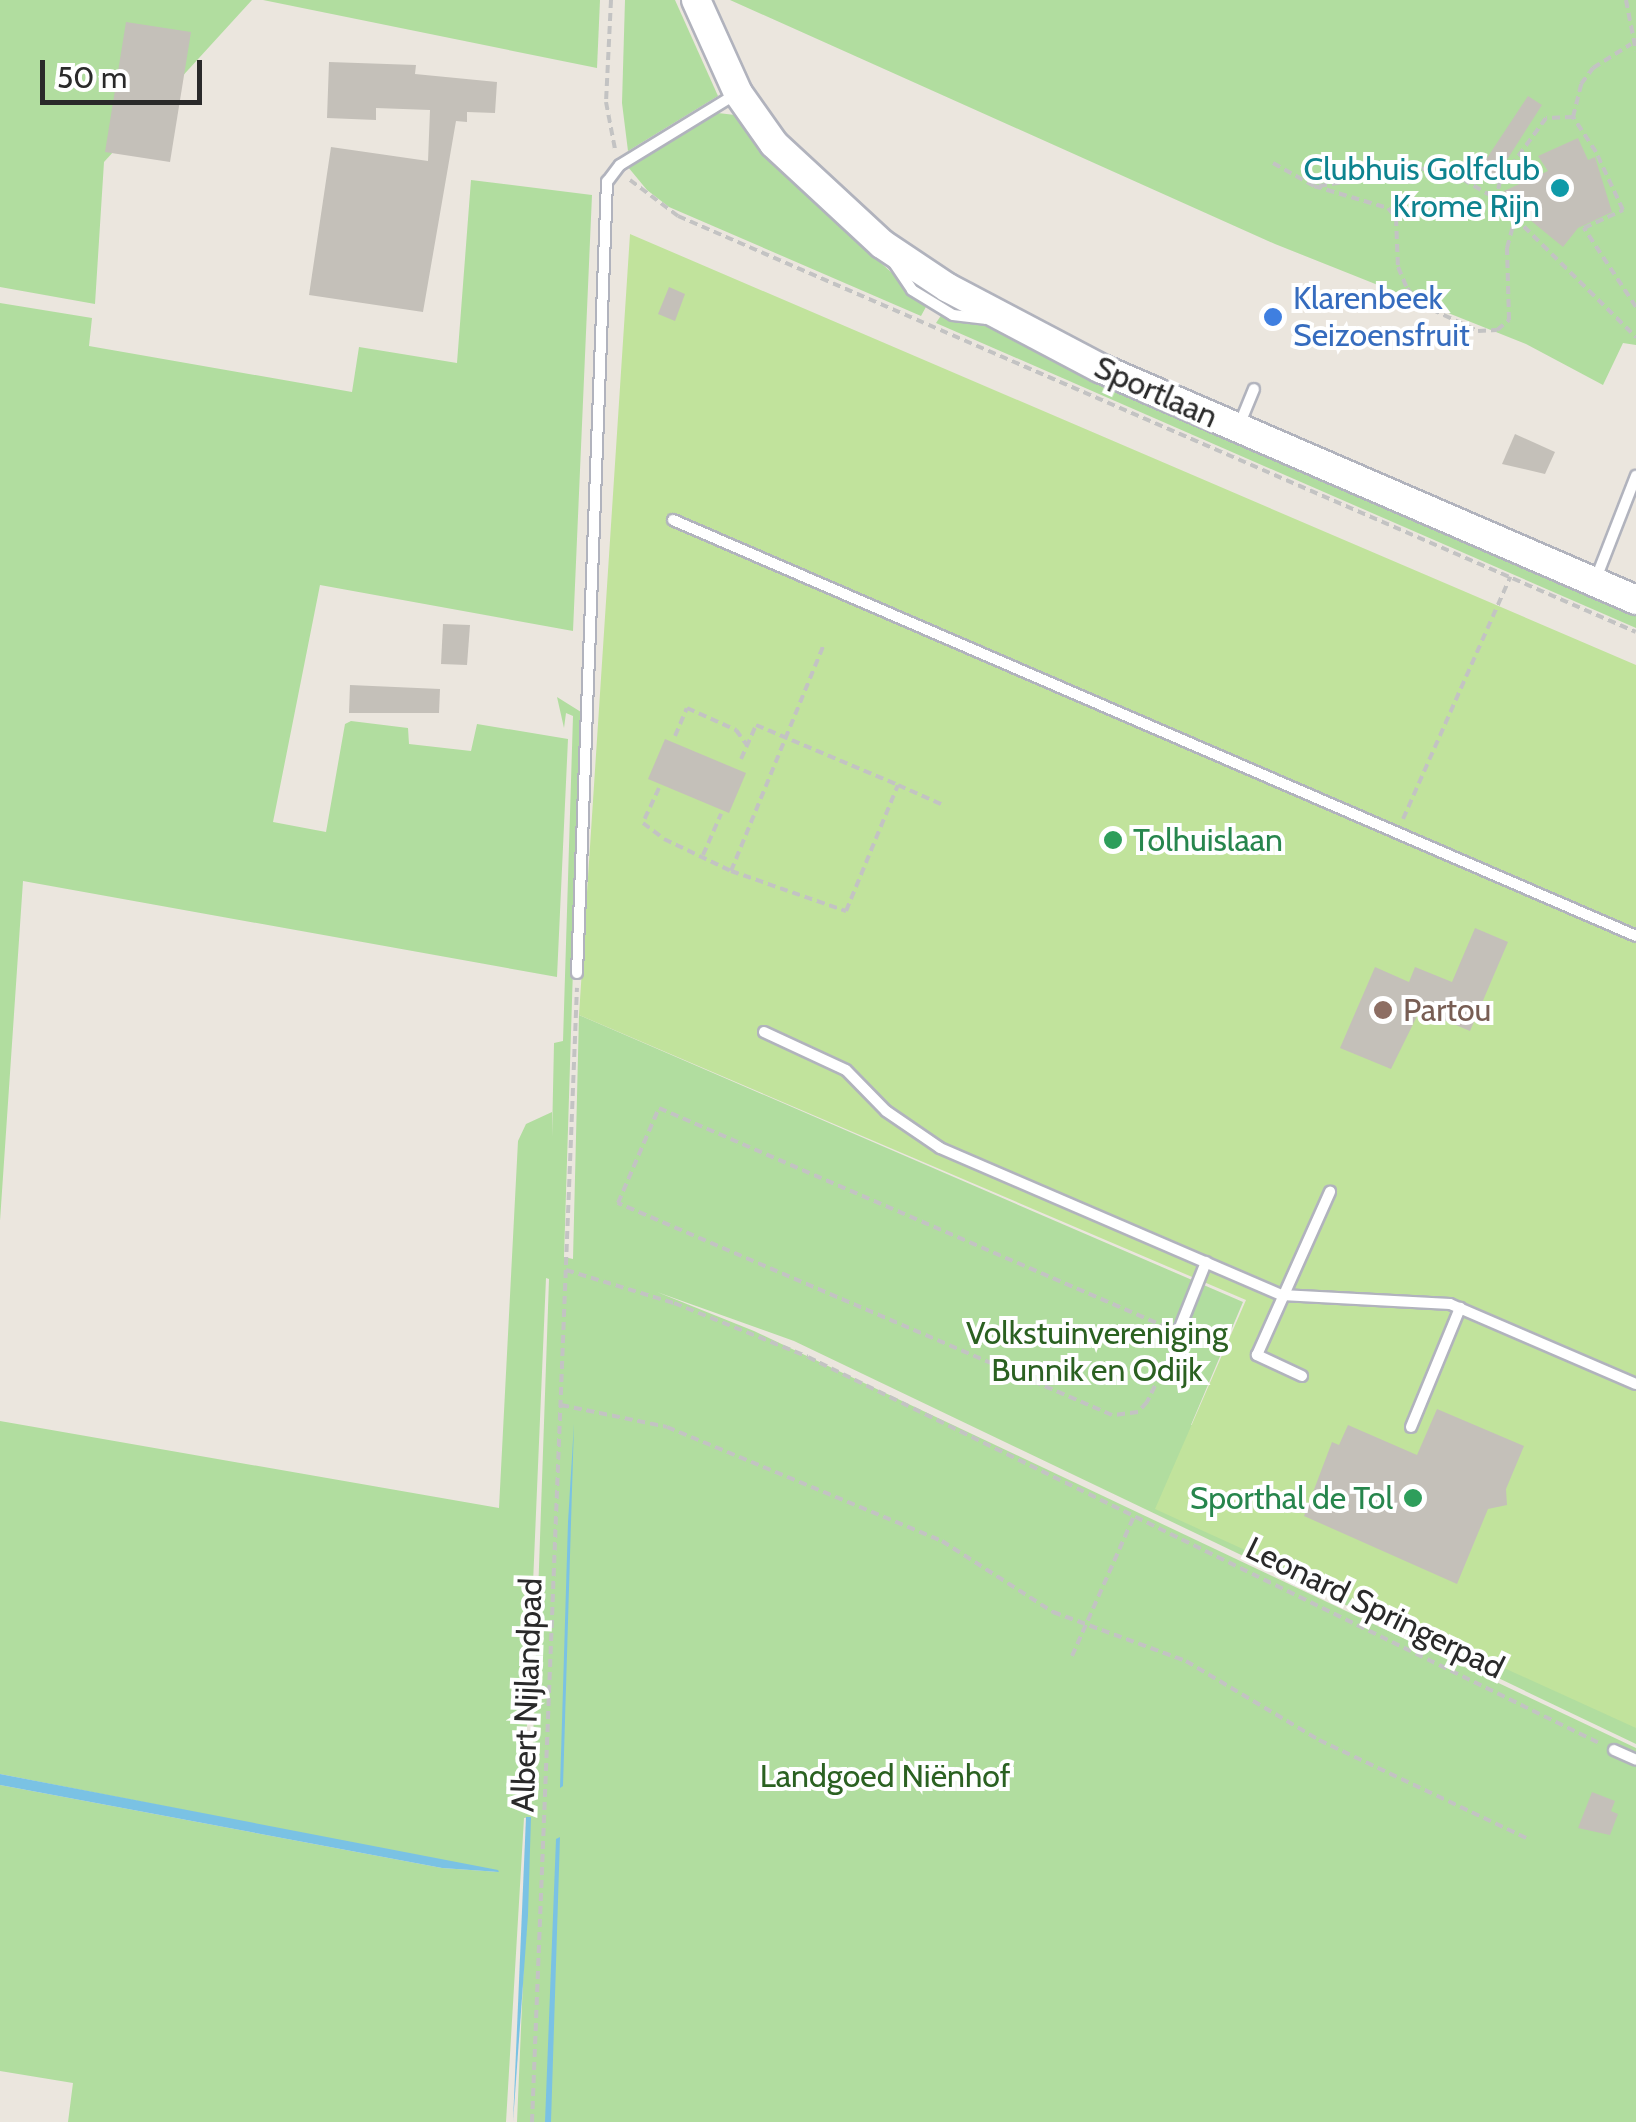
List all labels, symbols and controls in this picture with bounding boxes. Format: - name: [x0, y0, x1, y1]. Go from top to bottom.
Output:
- scale bar: [45, 40, 208, 102]
- text: 50 m: [57, 59, 127, 96]
- place label: Clubhuis Golfclub Krome Rijn: [1303, 151, 1540, 226]
- marker: Clubhuis Golfclub Krome Rijn: [1549, 177, 1571, 199]
- place label: Klarenbeek Seizoensfruit: [1293, 280, 1470, 355]
- marker: Klarenbeek Seizoensfruit: [1262, 306, 1284, 328]
- street label: Sportlaan: [1088, 348, 1224, 436]
- place label: Tolhuislaan: [1133, 821, 1283, 859]
- marker: Tolhuislaan: [1102, 829, 1124, 851]
- place label: Partou: [1403, 991, 1491, 1029]
- marker: Partou: [1372, 999, 1394, 1021]
- park label: Volkstuinvereniging Bunnik en Odijk: [966, 1315, 1228, 1390]
- place label: Sporthal de Tol: [1190, 1479, 1393, 1517]
- marker: Sporthal de Tol: [1402, 1487, 1424, 1509]
- street label: Leonard Springerpad: [1240, 1529, 1510, 1687]
- street label: Albert Nijlandpad: [504, 1577, 550, 1813]
- park label: Landgoed Niënhof: [760, 1757, 1010, 1795]

